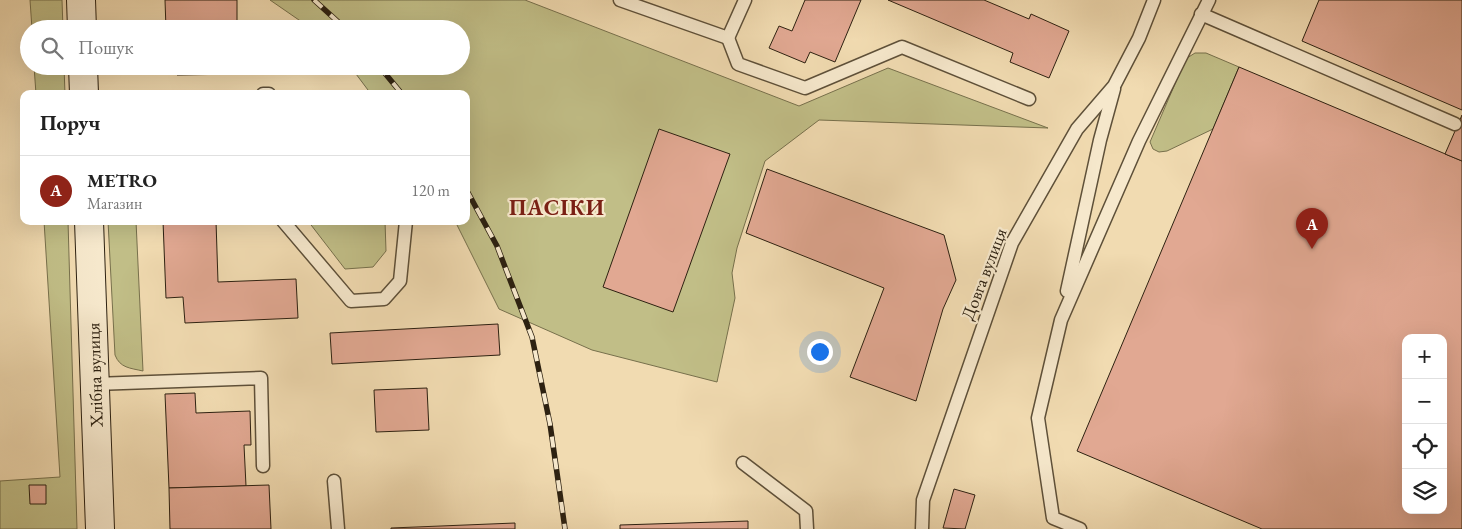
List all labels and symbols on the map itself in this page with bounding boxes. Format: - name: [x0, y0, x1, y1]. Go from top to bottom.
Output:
- district label: ПАСІКИ: [509, 193, 605, 222]
- pin: A: [1296, 208, 1328, 249]
- street label: Довга вулиця: [955, 225, 1012, 323]
- street label: Хлібна вулиця: [81, 322, 108, 429]
- your location: [807, 339, 833, 365]

